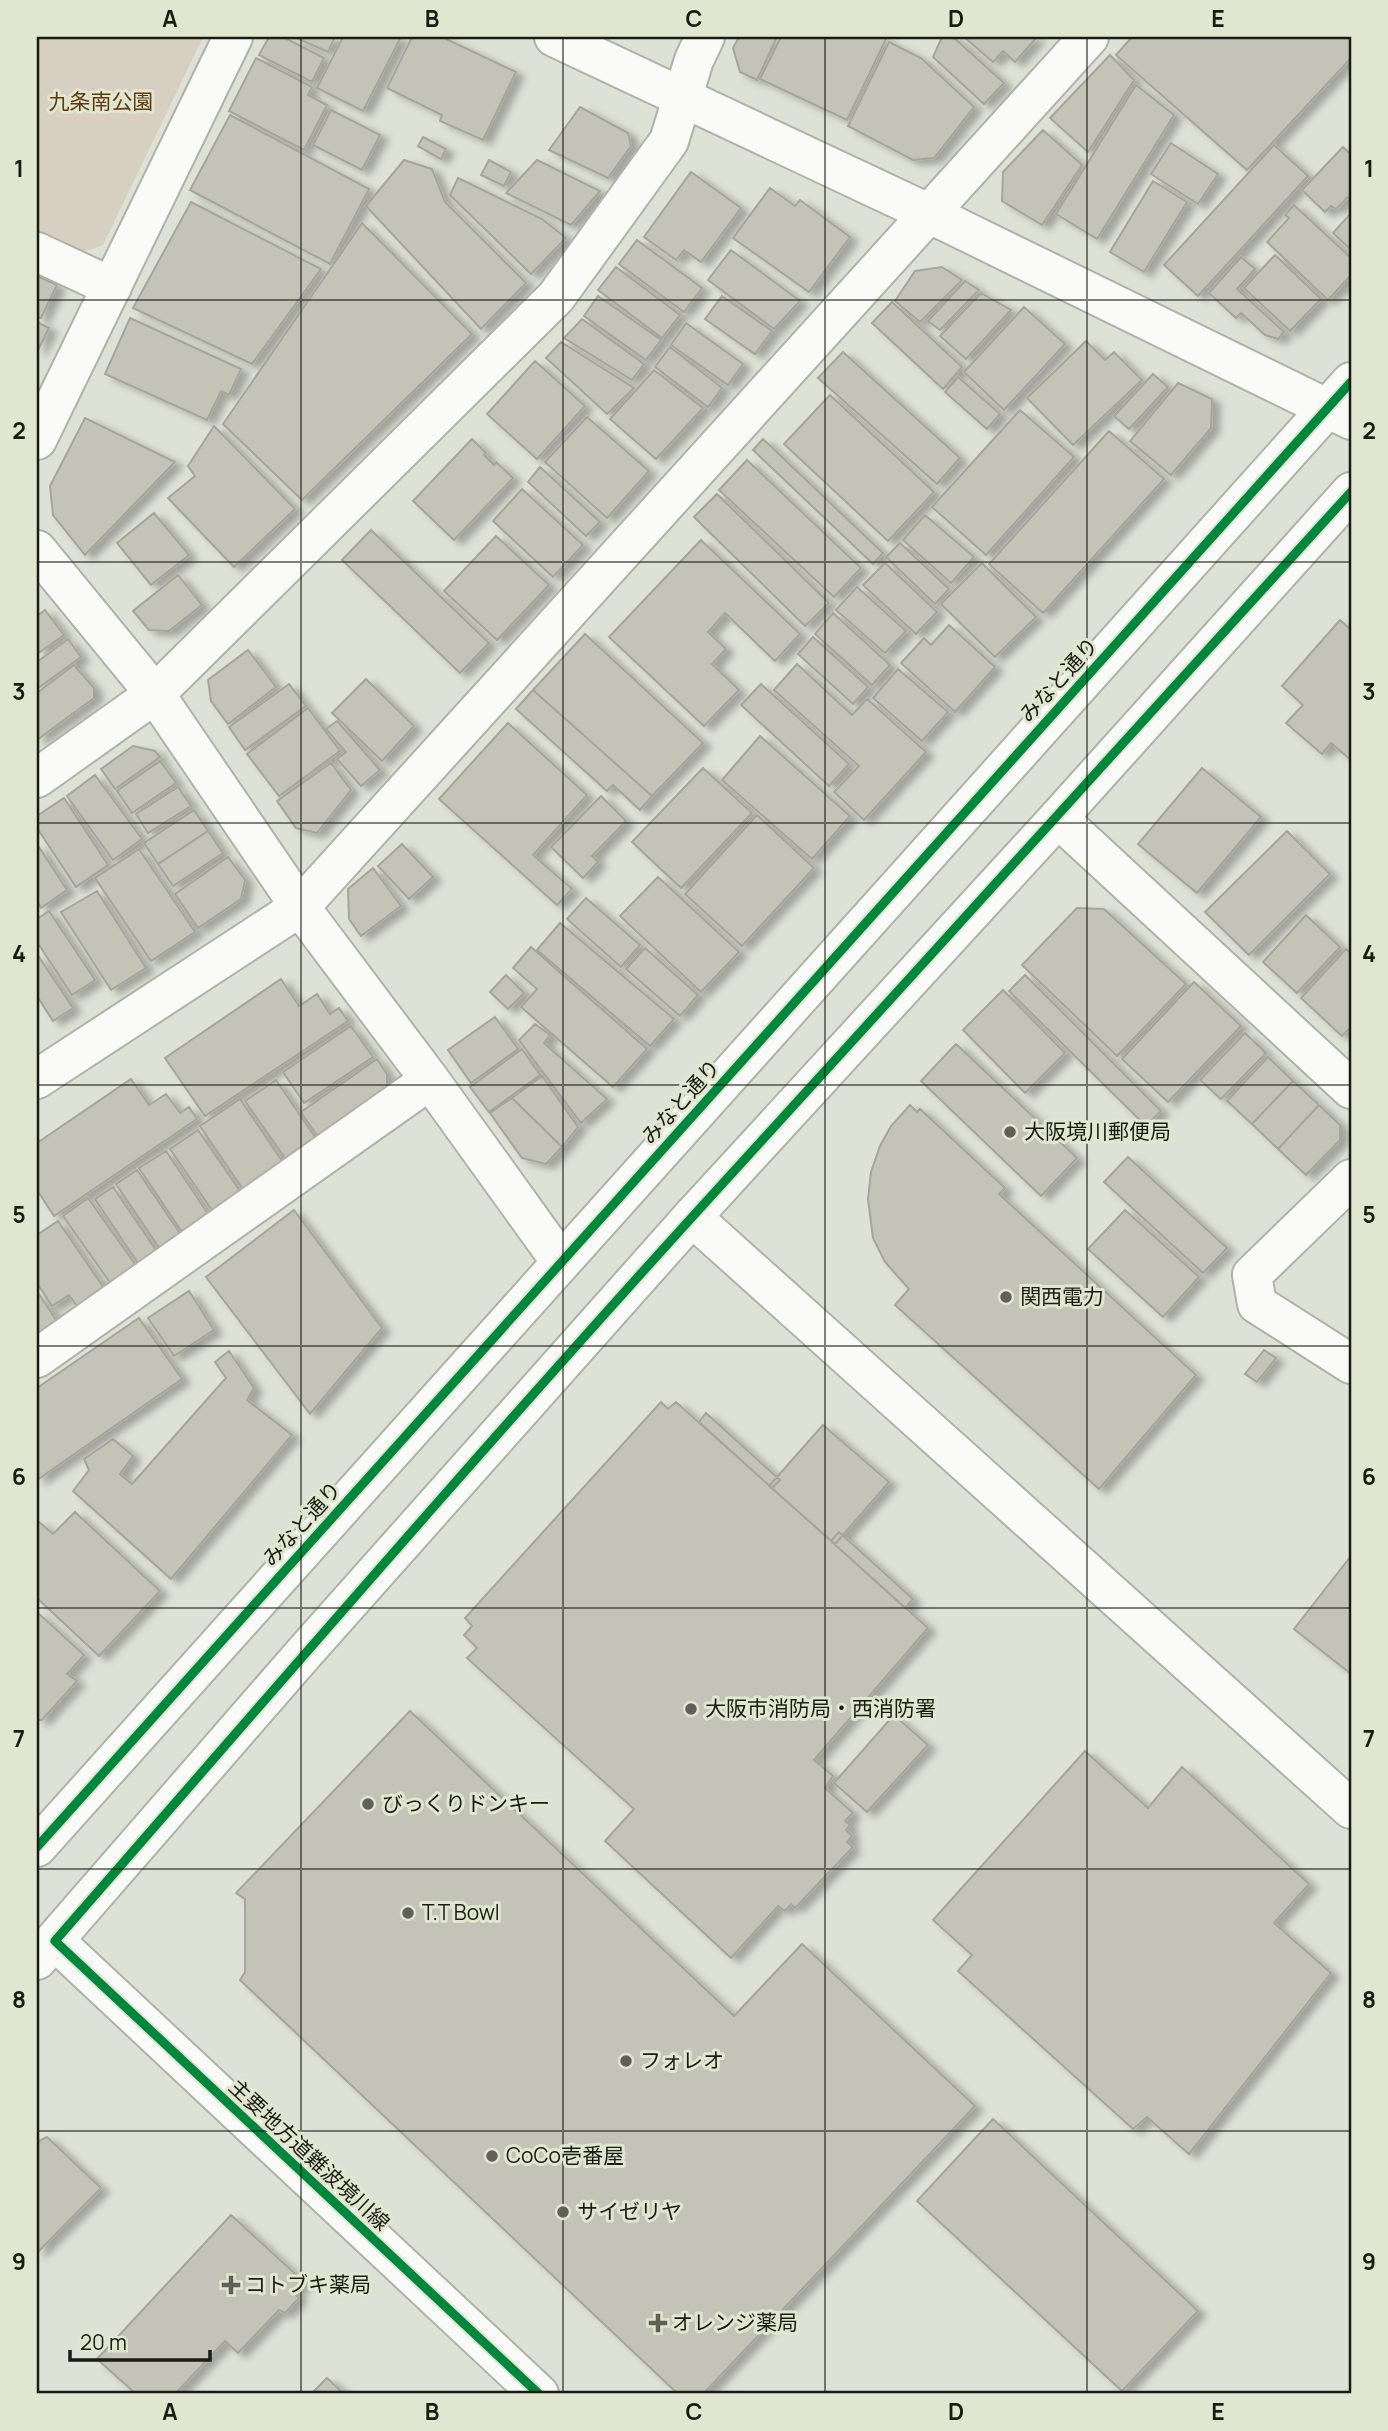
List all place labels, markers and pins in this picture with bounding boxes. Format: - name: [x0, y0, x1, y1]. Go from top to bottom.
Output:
- place label: 大阪境川郵便局: [1024, 1117, 1171, 1145]
- marker: 大阪境川郵便局: [1002, 1124, 1018, 1140]
- place label: 関西電力: [1020, 1282, 1104, 1310]
- marker: 関西電力: [998, 1289, 1014, 1305]
- place label: 大阪市消防局・西消防署: [705, 1694, 936, 1722]
- marker: 大阪市消防局・西消防署: [683, 1701, 699, 1717]
- place label: びっくりドンキー: [382, 1789, 550, 1817]
- marker: びっくりドンキー: [360, 1796, 376, 1812]
- place label: T.T Bowl: [422, 1898, 500, 1926]
- marker: T.T Bowl: [400, 1905, 416, 1921]
- place label: フォレオ: [640, 2046, 724, 2074]
- marker: フォレオ: [618, 2053, 634, 2069]
- place label: CoCo壱番屋: [506, 2141, 624, 2169]
- marker: CoCo壱番屋: [484, 2148, 500, 2164]
- place label: サイゼリヤ: [577, 2197, 682, 2225]
- marker: サイゼリヤ: [555, 2204, 571, 2220]
- place label: コトブキ薬局: [245, 2270, 371, 2298]
- marker: コトブキ薬局: [223, 2277, 239, 2293]
- place label: オレンジ薬局: [672, 2308, 798, 2336]
- marker: オレンジ薬局: [650, 2315, 666, 2331]

